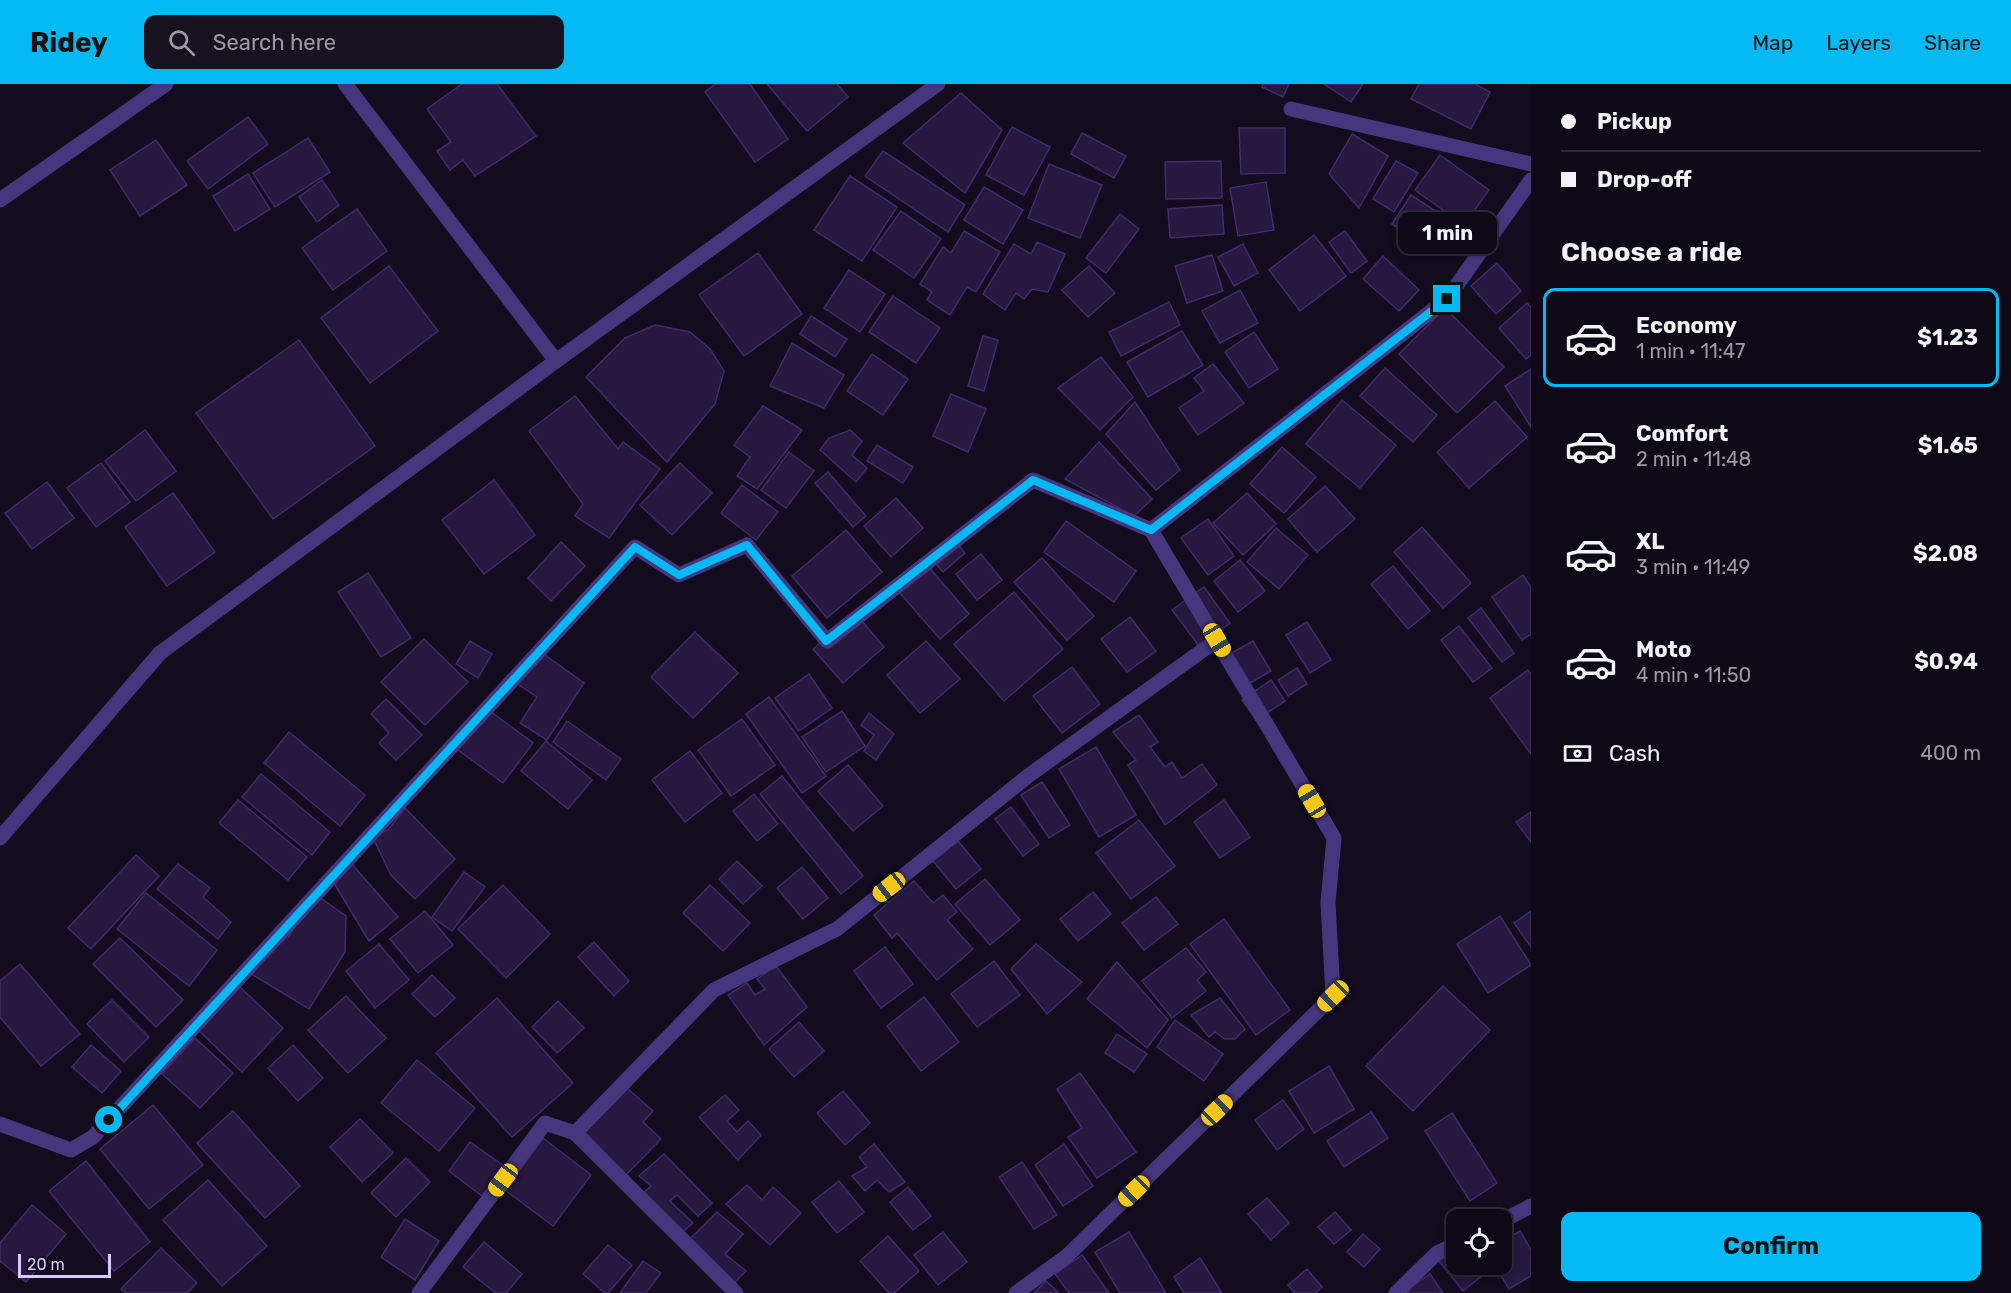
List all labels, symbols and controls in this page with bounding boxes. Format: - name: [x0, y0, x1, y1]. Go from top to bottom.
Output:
- search box: [144, 15, 564, 69]
- text: Ridey: [30, 26, 108, 59]
- icon: search: [165, 26, 198, 59]
- text: Search here: [213, 29, 336, 56]
- text: Map: [1752, 30, 1793, 55]
- text: Layers: [1826, 30, 1891, 55]
- text: Share: [1924, 30, 1981, 55]
- text: Pickup: [1597, 108, 1672, 135]
- text: Drop-off: [1597, 166, 1692, 193]
- callout: 1 min: [1398, 212, 1496, 254]
- text: 1 min: [1422, 221, 1473, 245]
- text: Choose a ride: [1561, 236, 1742, 268]
- route end: [1433, 285, 1460, 312]
- icon: car: [1564, 311, 1618, 365]
- text: Economy: [1636, 312, 1737, 339]
- text: $1.23: [1917, 324, 1978, 351]
- text: 1 min · 11:47: [1636, 339, 1745, 363]
- icon: car: [1564, 419, 1618, 473]
- text: Comfort: [1636, 420, 1728, 447]
- text: $1.65: [1918, 432, 1978, 459]
- text: 2 min · 11:48: [1636, 447, 1751, 471]
- icon: car: [1564, 527, 1618, 581]
- text: XL: [1636, 528, 1664, 555]
- text: $2.08: [1913, 540, 1978, 567]
- text: 3 min · 11:49: [1636, 555, 1750, 579]
- car: [1200, 620, 1234, 660]
- icon: car: [1564, 635, 1618, 689]
- text: Moto: [1636, 636, 1691, 663]
- text: $0.94: [1914, 648, 1978, 675]
- text: 4 min · 11:50: [1636, 663, 1751, 687]
- icon: cash: [1561, 737, 1594, 770]
- text: Cash: [1609, 740, 1660, 767]
- text: 400 m: [1921, 741, 1981, 765]
- car: [1295, 781, 1329, 821]
- car: [869, 869, 909, 905]
- car: [1314, 977, 1352, 1015]
- car: [1198, 1091, 1236, 1129]
- route start: [95, 1106, 122, 1133]
- car: [485, 1160, 521, 1200]
- car: [1115, 1172, 1153, 1210]
- map controls: [1446, 1209, 1512, 1275]
- button: locate: [1446, 1209, 1512, 1275]
- button: Confirm: [1561, 1212, 1981, 1281]
- scale bar: [18, 1251, 111, 1278]
- text: 20 m: [27, 1255, 65, 1274]

